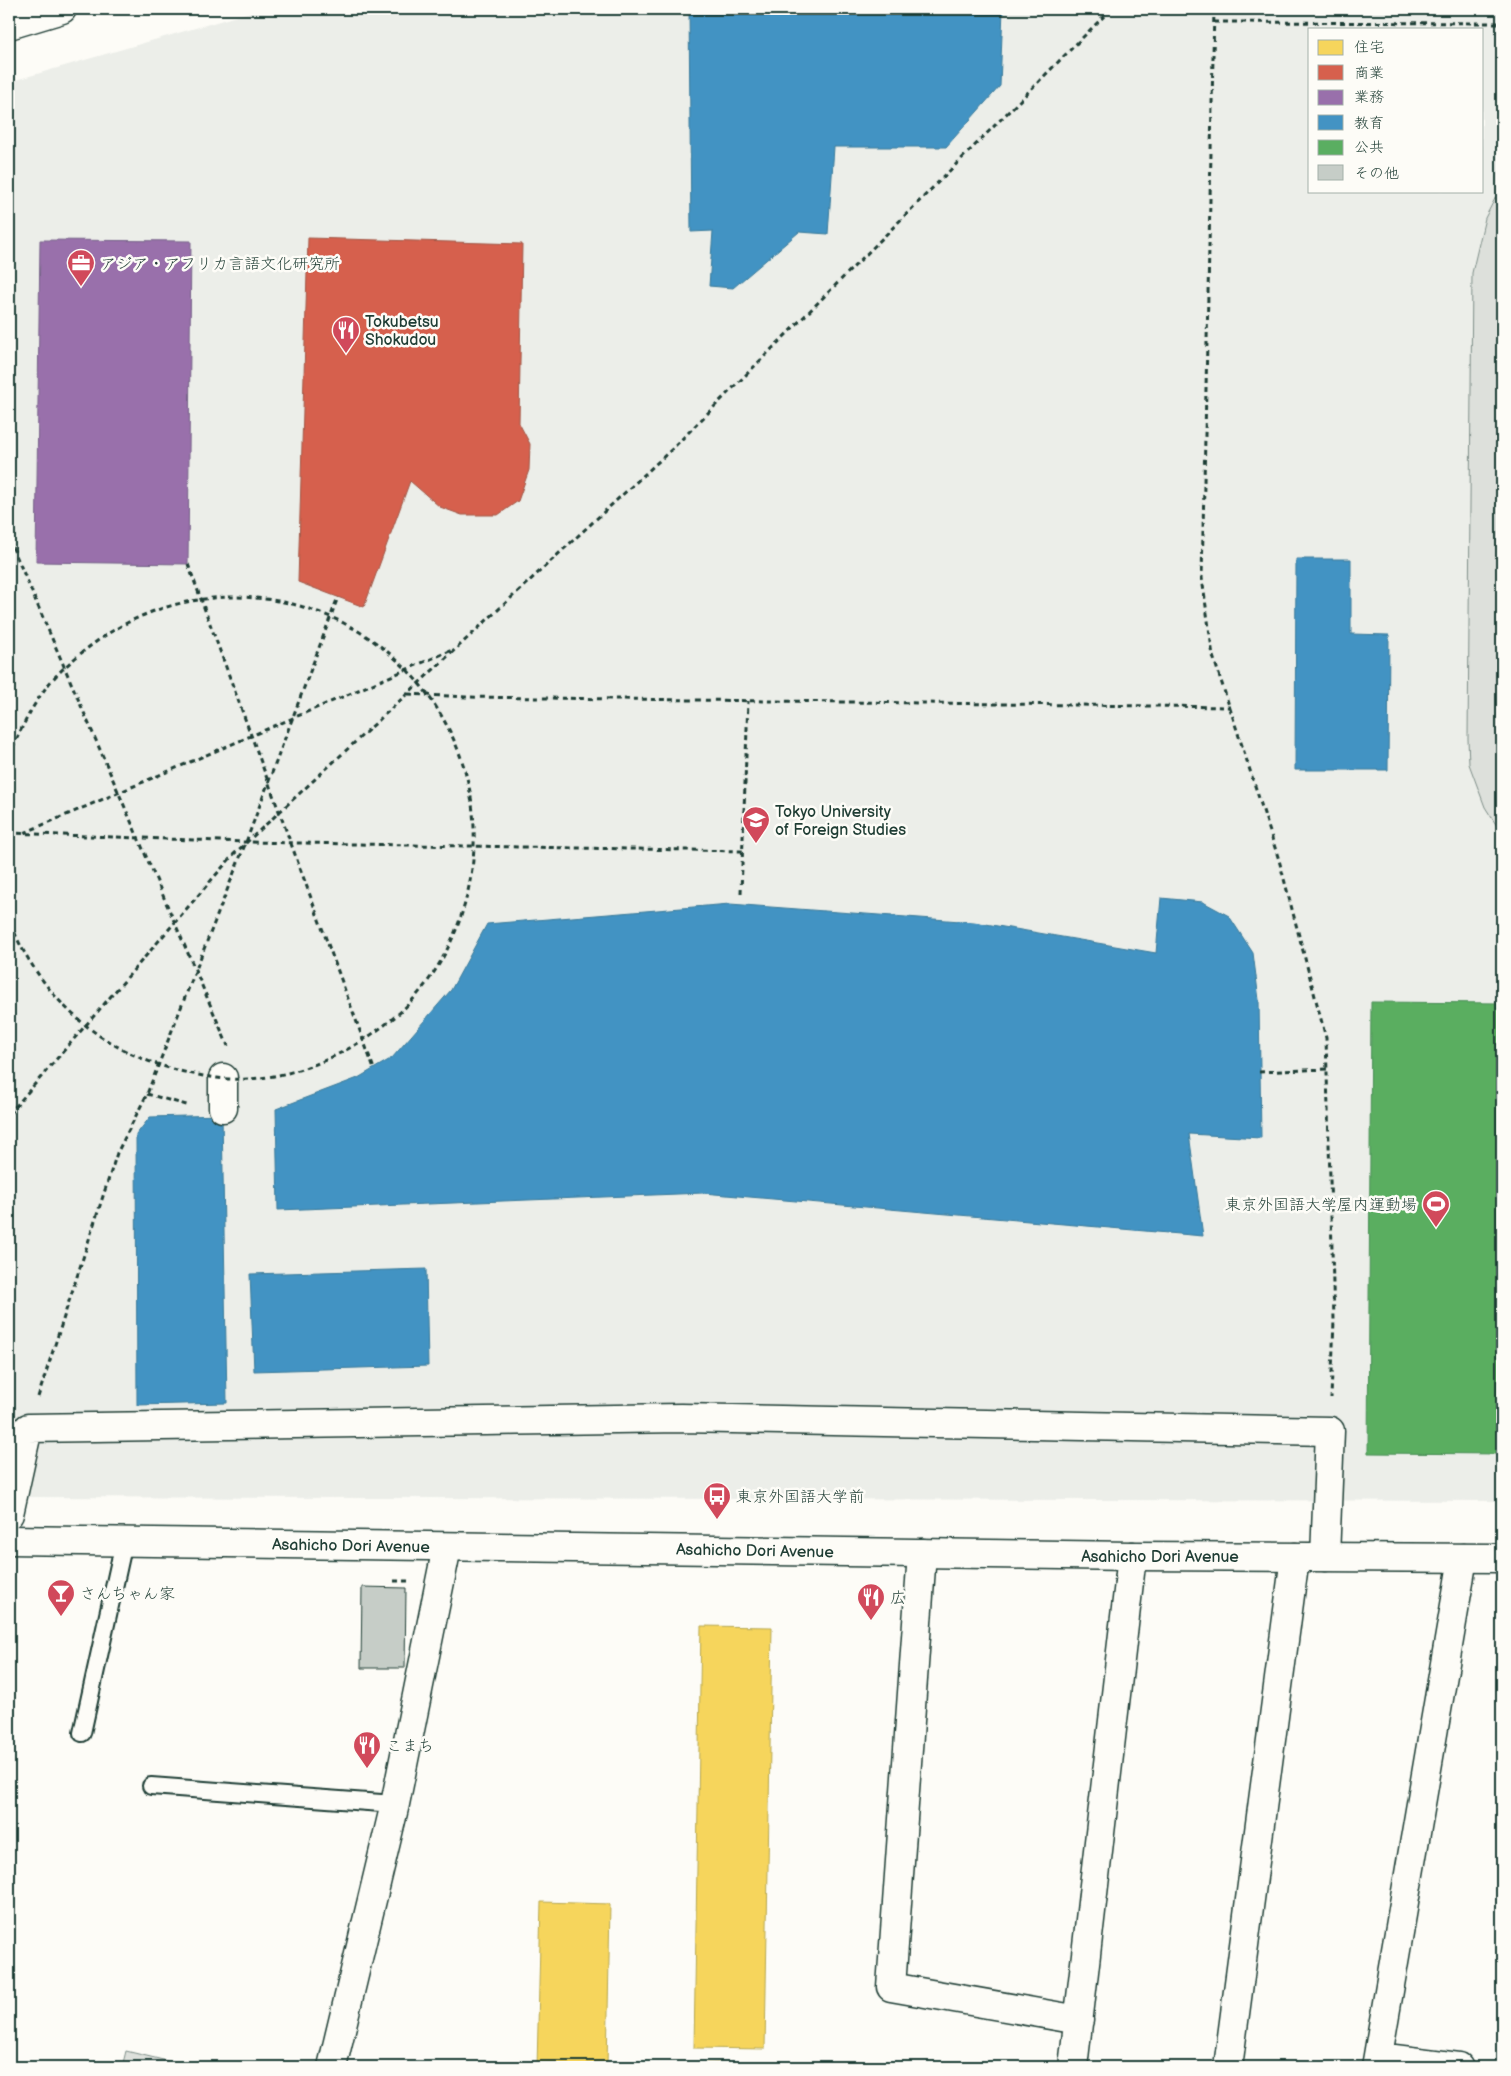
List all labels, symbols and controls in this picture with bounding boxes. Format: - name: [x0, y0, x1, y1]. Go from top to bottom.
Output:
- legend: [1308, 28, 1484, 192]
- text: 住宅: [1354, 38, 1384, 57]
- text: 商業: [1354, 64, 1384, 83]
- text: 業務: [1354, 88, 1384, 107]
- text: 教育: [1354, 114, 1384, 133]
- text: 公共: [1354, 138, 1384, 157]
- text: その他: [1354, 164, 1399, 183]
- office icon: アジア・アフリカ言語文化研究所: [66, 248, 96, 287]
- place label: アジア・アフリカ言語文化研究所: [100, 255, 340, 274]
- place label: Tokubetsu Shokudou: [365, 313, 439, 350]
- restaurant icon: Tokubetsu Shokudou: [331, 315, 361, 354]
- place label: Tokyo University of Foreign Studies: [775, 803, 906, 840]
- school or university icon: Tokyo University of Foreign Studies: [741, 805, 771, 844]
- sports icon: 東京外国語大学屋内運動場: [1421, 1189, 1451, 1228]
- place label: 東京外国語大学屋内運動場: [1225, 1196, 1417, 1215]
- bus stop icon: 東京外国語大学前: [702, 1481, 732, 1520]
- place label: 東京外国語大学前: [736, 1488, 864, 1507]
- street label: Asahicho Dori Avenue: [272, 1536, 430, 1557]
- street label: Asahicho Dori Avenue: [676, 1541, 834, 1562]
- street label: Asahicho Dori Avenue: [1081, 1548, 1239, 1567]
- bar icon: さんちゃん家: [46, 1578, 76, 1617]
- restaurant icon: 広: [856, 1582, 886, 1621]
- place label: さんちゃん家: [80, 1585, 175, 1604]
- place label: 広: [890, 1589, 906, 1608]
- restaurant icon: こまち: [352, 1730, 382, 1769]
- place label: こまち: [386, 1737, 434, 1756]

